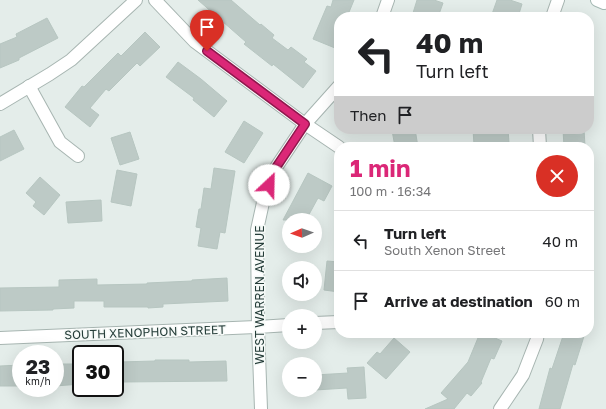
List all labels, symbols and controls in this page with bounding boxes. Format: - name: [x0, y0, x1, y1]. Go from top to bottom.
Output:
- pin: [190, 10, 224, 51]
- icon: arrive: [196, 16, 218, 38]
- text: 40 m: [416, 26, 483, 59]
- icon: left: [350, 28, 402, 80]
- text: Turn left: [416, 60, 489, 82]
- icon: arrive: [394, 104, 416, 126]
- text: Then: [350, 106, 386, 124]
- text: 1 min: [350, 153, 410, 182]
- button: close: [536, 155, 578, 197]
- position arrow: [248, 164, 290, 206]
- text: 100 m · 16:34: [350, 183, 431, 199]
- north arrow: [282, 213, 322, 253]
- map controls: [282, 213, 322, 397]
- text: Turn left: [384, 224, 446, 242]
- street label: WEST WARREN AVENUE: [252, 226, 267, 364]
- icon: left: [350, 230, 372, 252]
- text: 40 m: [543, 232, 578, 250]
- text: South Xenon Street: [384, 242, 506, 258]
- button: sound: [282, 261, 322, 301]
- icon: arrive: [350, 290, 372, 312]
- text: Arrive at destination: [384, 292, 533, 310]
- text: 60 m: [545, 292, 580, 310]
- button: +: [282, 309, 322, 349]
- street label: SOUTH XENOPHON STREET: [64, 322, 226, 342]
- speed limit sign: 30: [72, 345, 124, 397]
- text: 23: [26, 354, 50, 378]
- button: −: [282, 357, 322, 397]
- text: km/h: [25, 375, 51, 387]

